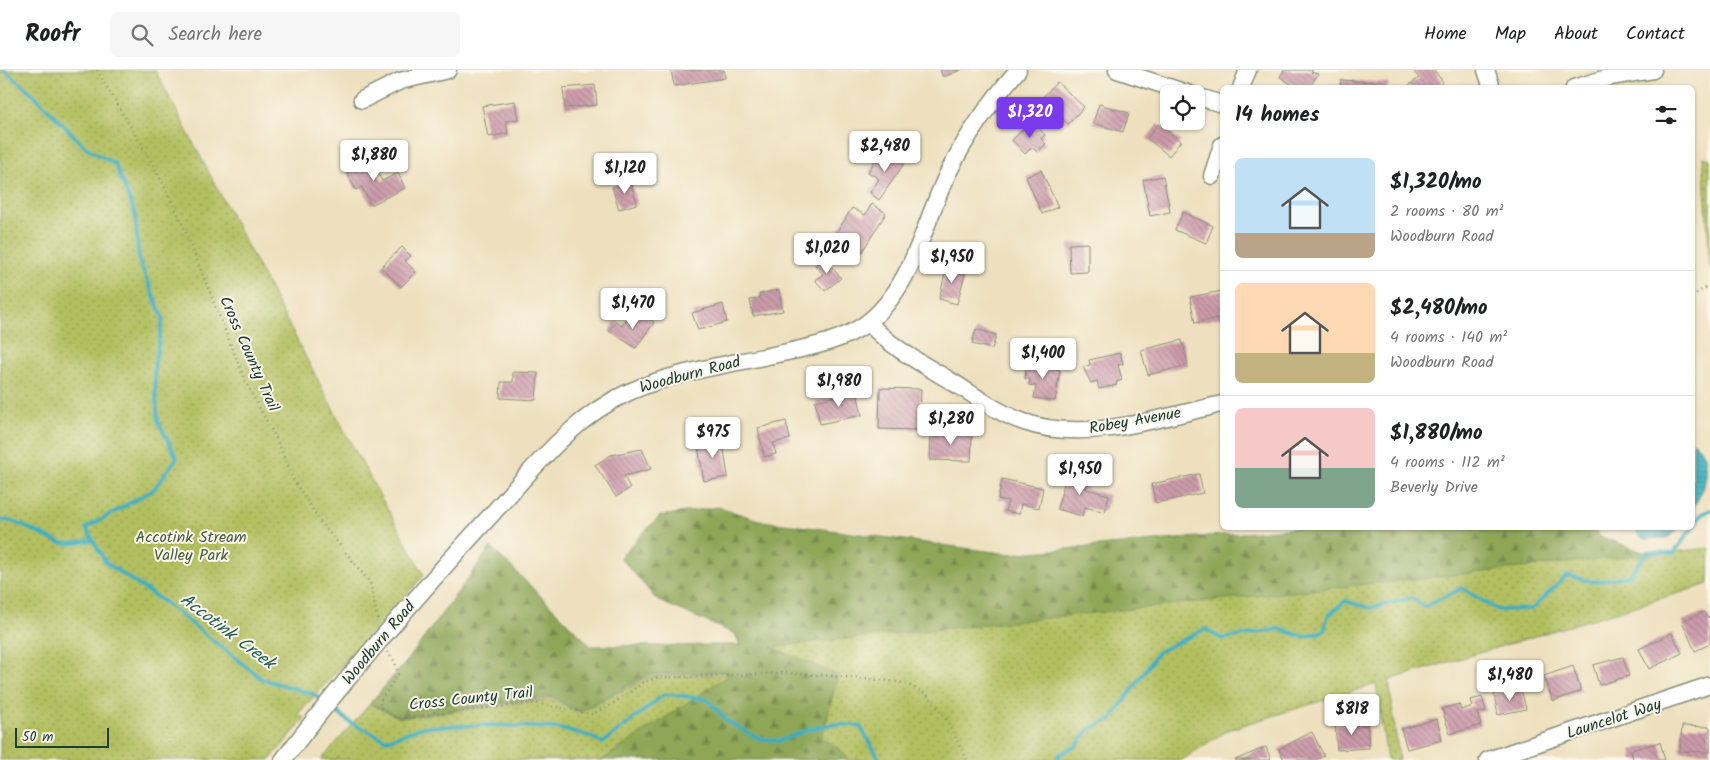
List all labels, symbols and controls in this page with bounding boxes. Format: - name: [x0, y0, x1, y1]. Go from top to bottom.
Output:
- search box: [110, 12, 460, 57]
- text: Roofr: [25, 15, 80, 54]
- text: Search here: [168, 20, 262, 50]
- text: Home: [1424, 20, 1467, 49]
- text: Map: [1495, 20, 1526, 49]
- text: About: [1554, 20, 1598, 49]
- text: Contact: [1626, 20, 1685, 49]
- icon: search: [128, 21, 156, 49]
- map controls: [1160, 85, 1205, 130]
- button: locate: [1160, 85, 1205, 130]
- pin: $1,320: [989, 97, 1071, 139]
- text: 14 homes: [1235, 99, 1320, 132]
- text: $1,320: [1008, 100, 1052, 125]
- icon: filters: [1652, 101, 1680, 129]
- pin: $2,480: [844, 131, 926, 173]
- text: $2,480: [860, 134, 910, 159]
- pin: $1,880: [333, 140, 415, 182]
- text: $1,880: [351, 143, 397, 168]
- pin: $1,120: [584, 152, 666, 195]
- text: $1,120: [605, 156, 645, 181]
- text: $1,320/mo: [1390, 166, 1481, 199]
- icon: home: [1275, 178, 1335, 238]
- text: 2 rooms · 80 m²: [1390, 199, 1503, 224]
- text: Woodburn Road: [1390, 224, 1493, 249]
- pin: $1,020: [786, 232, 868, 275]
- text: $1,020: [805, 236, 849, 261]
- pin: $1,950: [911, 242, 993, 284]
- text: $1,950: [931, 245, 973, 270]
- pin: $1,470: [592, 288, 674, 330]
- text: $1,470: [612, 291, 654, 316]
- street label: Cross County Trail: [212, 292, 286, 416]
- text: $2,480/mo: [1390, 292, 1487, 325]
- icon: home: [1275, 303, 1335, 363]
- text: 4 rooms · 140 m²: [1390, 325, 1507, 350]
- pin: $1,400: [1002, 338, 1084, 380]
- text: $1,400: [1021, 341, 1065, 366]
- street label: Woodburn Road: [637, 349, 744, 400]
- text: Woodburn Road: [1390, 350, 1493, 375]
- pin: $1,980: [798, 366, 880, 408]
- text: $1,980: [817, 369, 861, 394]
- street label: Robey Avenue: [1087, 401, 1183, 441]
- pin: $1,280: [910, 404, 992, 446]
- text: $1,280: [928, 407, 974, 432]
- pin: $975: [683, 416, 743, 459]
- text: $1,880/mo: [1390, 417, 1483, 450]
- text: $975: [696, 420, 730, 445]
- icon: home: [1275, 428, 1335, 488]
- text: 4 rooms · 112 m²: [1390, 450, 1505, 475]
- pin: $1,950: [1039, 454, 1121, 496]
- text: $1,950: [1059, 457, 1101, 482]
- text: Beverly Drive: [1390, 475, 1478, 500]
- park label: Accotink Stream Valley Park: [135, 525, 247, 568]
- water label: Accotink Creek: [173, 586, 283, 679]
- street label: Woodburn Road: [336, 595, 422, 691]
- pin: $1,480: [1469, 660, 1551, 702]
- text: $1,480: [1488, 663, 1532, 688]
- street label: Cross County Trail: [408, 680, 534, 718]
- street label: Launcelot Way: [1563, 692, 1665, 746]
- pin: $818: [1322, 694, 1382, 736]
- text: $818: [1335, 697, 1369, 722]
- scale bar: [15, 725, 109, 748]
- text: 50 m: [22, 726, 53, 748]

